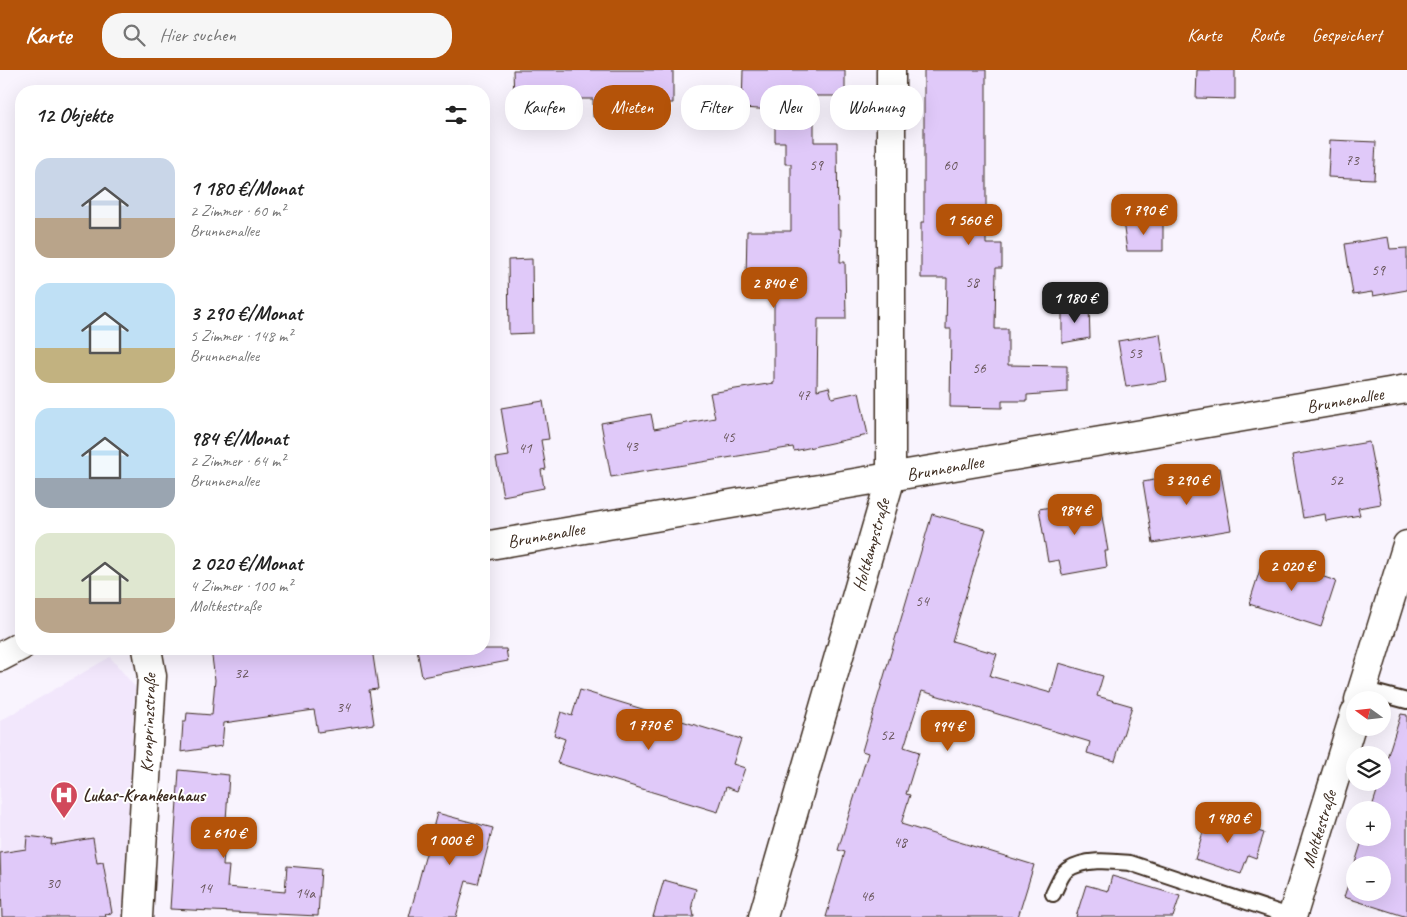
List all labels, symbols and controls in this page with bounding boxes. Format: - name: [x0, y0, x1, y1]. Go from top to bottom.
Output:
- search box: [102, 13, 452, 58]
- text: Karte: [25, 20, 72, 50]
- icon: search: [120, 21, 148, 49]
- text: Hier suchen: [160, 23, 236, 47]
- text: Karte: [1187, 24, 1222, 46]
- text: Route: [1250, 24, 1284, 46]
- text: Gespeichert: [1312, 24, 1382, 46]
- chip: Kaufen: [505, 85, 583, 130]
- chip: Mieten: [593, 85, 671, 130]
- chip: Filter: [681, 85, 750, 130]
- chip: Neu: [760, 85, 820, 130]
- chip: Wohnung: [830, 85, 923, 130]
- icon: filters: [442, 101, 470, 129]
- text: 12 Objekte: [35, 102, 112, 128]
- house number: 73: [1345, 151, 1360, 170]
- house number: 59: [809, 156, 824, 175]
- house number: 60: [943, 156, 958, 175]
- text: 1 180 €/Monat: [190, 175, 302, 201]
- icon: home: [75, 178, 135, 238]
- pin: 1 790 €: [1098, 194, 1190, 236]
- text: 1 790 €: [1122, 200, 1166, 220]
- text: 2 Zimmer · 60 m²: [190, 201, 285, 221]
- pin: 1 560 €: [923, 204, 1015, 246]
- text: 1 560 €: [947, 210, 991, 230]
- text: Brunnenallee: [190, 221, 259, 241]
- house number: 59: [1371, 261, 1386, 280]
- pin: 2 840 €: [728, 266, 820, 309]
- text: 2 840 €: [752, 273, 796, 293]
- house number: 58: [965, 273, 980, 292]
- pin: 1 180 €: [1029, 282, 1121, 324]
- text: 1 180 €: [1053, 288, 1097, 308]
- text: 3 290 €/Monat: [190, 300, 302, 326]
- icon: home: [75, 303, 135, 363]
- text: 5 Zimmer · 148 m²: [190, 326, 292, 346]
- house number: 53: [1128, 344, 1143, 363]
- text: Brunnenallee: [190, 346, 259, 366]
- house number: 56: [972, 359, 987, 378]
- street label: Brunnenallee: [1305, 382, 1386, 418]
- house number: 47: [796, 386, 811, 405]
- text: 984 €/Monat: [190, 425, 288, 451]
- icon: home: [75, 428, 135, 488]
- house number: 45: [721, 428, 736, 447]
- house number: 43: [624, 437, 639, 456]
- house number: 41: [518, 439, 533, 458]
- street label: Brunnenallee: [905, 450, 986, 486]
- text: 2 Zimmer · 64 m²: [190, 451, 285, 471]
- pin: 3 290 €: [1141, 464, 1233, 506]
- text: 3 290 €: [1165, 470, 1209, 490]
- text: Brunnenallee: [190, 471, 259, 491]
- house number: 52: [1329, 471, 1344, 490]
- pin: 984 €: [1040, 494, 1110, 536]
- street label: Holtkampstraße: [847, 495, 895, 594]
- text: 984 €: [1059, 500, 1091, 520]
- street label: Brunnenallee: [506, 517, 587, 553]
- text: 2 020 €/Monat: [190, 550, 302, 576]
- pin: 2 020 €: [1246, 550, 1338, 592]
- icon: home: [75, 553, 135, 613]
- text: 2 020 €: [1270, 556, 1314, 576]
- text: 4 Zimmer · 100 m²: [190, 576, 292, 596]
- house number: 54: [915, 592, 930, 611]
- text: Moltkestraße: [190, 596, 261, 616]
- house number: 32: [234, 664, 249, 683]
- street label: Kronprinzstraße: [135, 672, 161, 773]
- north arrow: [1346, 691, 1391, 736]
- map controls: [1346, 691, 1391, 901]
- house number: 34: [336, 698, 351, 717]
- pin: 1 770 €: [603, 708, 695, 751]
- pin: 994 €: [913, 710, 983, 752]
- text: 1 770 €: [627, 715, 671, 735]
- text: 994 €: [932, 716, 964, 736]
- house number: 52: [880, 726, 895, 745]
- button: layers: [1346, 746, 1391, 791]
- hospital icon: Lukas-Krankenhaus: [49, 780, 79, 819]
- place label: Lukas-Krankenhaus: [83, 784, 206, 806]
- street label: Moltkestraße: [1297, 787, 1342, 870]
- button: +: [1346, 801, 1391, 846]
- pin: 1 480 €: [1182, 802, 1274, 844]
- text: 1 480 €: [1206, 808, 1250, 828]
- pin: 2 610 €: [178, 816, 270, 859]
- text: 2 610 €: [202, 823, 246, 843]
- pin: 1 000 €: [404, 824, 496, 866]
- text: 1 000 €: [428, 830, 472, 850]
- house number: 48: [893, 833, 908, 852]
- button: −: [1346, 856, 1391, 901]
- house number: 30: [46, 874, 61, 893]
- house number: 14: [198, 879, 213, 898]
- house number: 14a: [295, 884, 316, 903]
- house number: 46: [860, 887, 875, 906]

